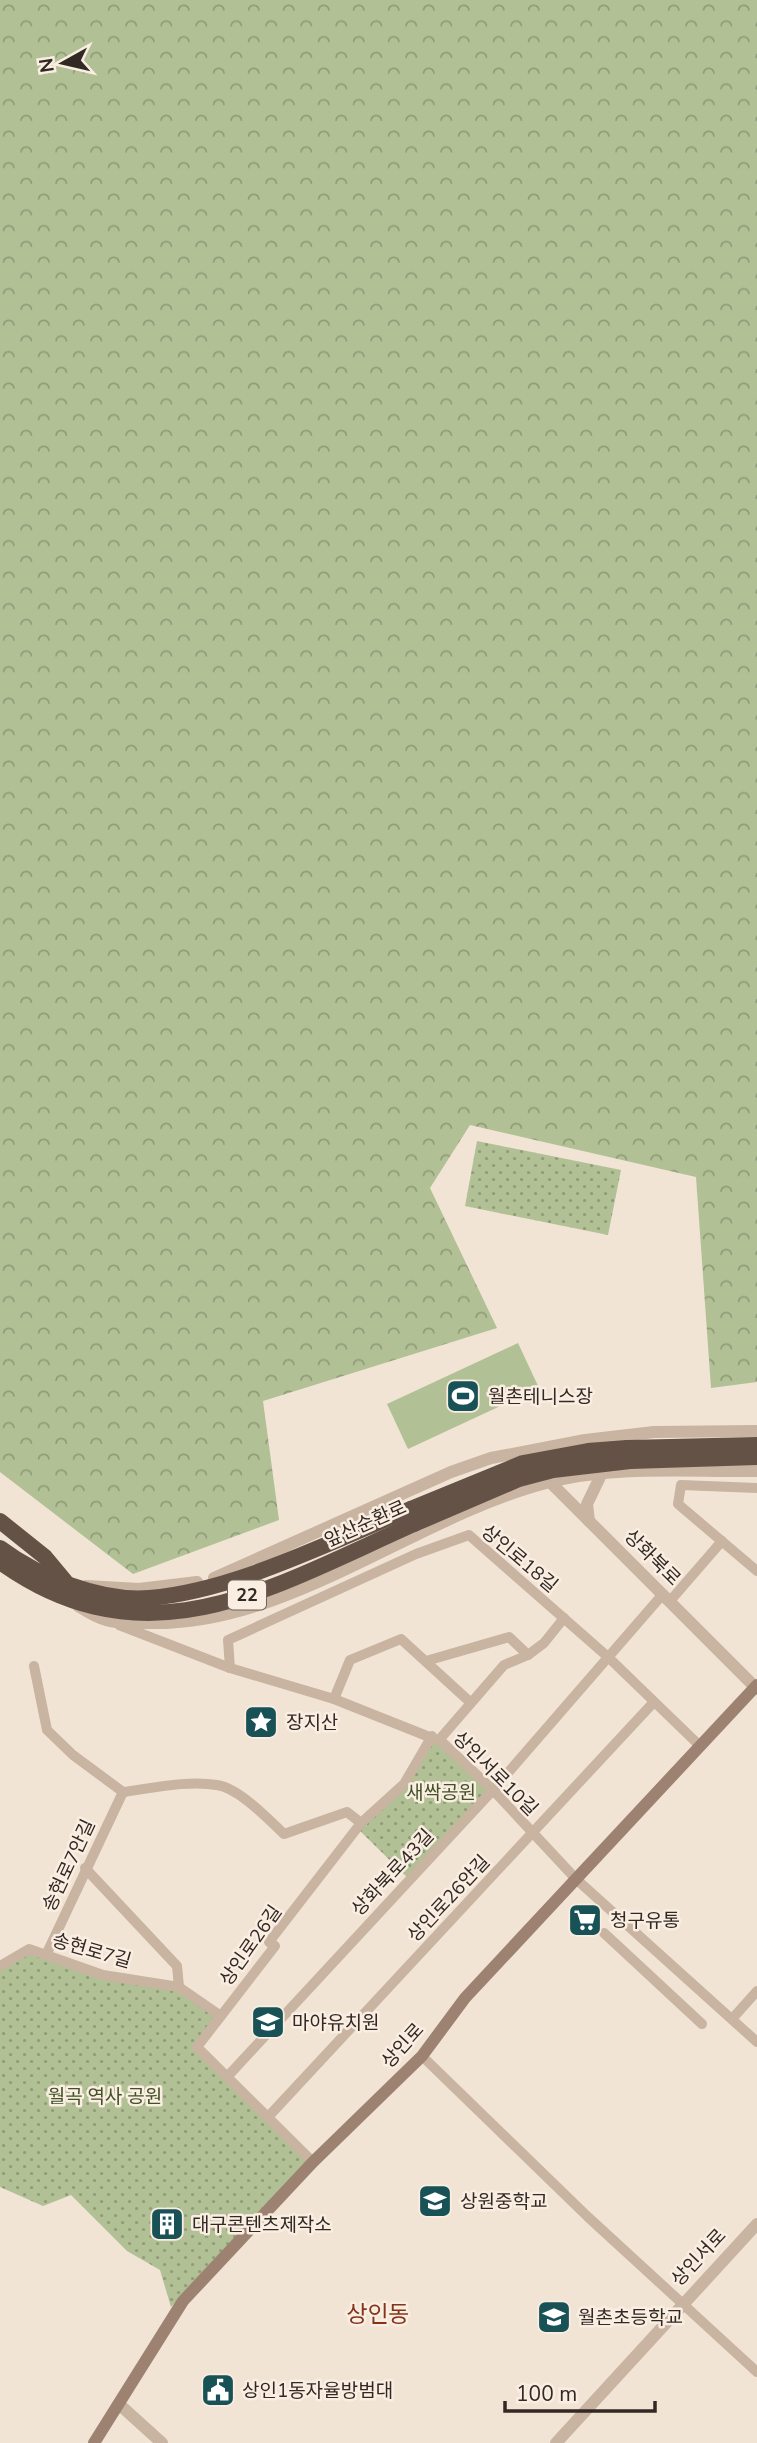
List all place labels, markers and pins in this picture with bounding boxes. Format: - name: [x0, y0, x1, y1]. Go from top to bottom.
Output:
- sports icon: 월촌테니스장: [444, 1377, 482, 1415]
- place label: 월촌테니스장: [488, 1384, 593, 1410]
- place icon: 장지산: [242, 1703, 280, 1741]
- place label: 장지산: [286, 1710, 338, 1736]
- supermarket icon: 청구유통: [566, 1901, 604, 1939]
- place label: 청구유통: [610, 1908, 680, 1934]
- school or university icon: 마야유치원: [249, 2003, 287, 2041]
- place label: 마야유치원: [292, 2010, 379, 2036]
- school or university icon: 상원중학교: [416, 2182, 454, 2220]
- place label: 상원중학교: [460, 2189, 547, 2215]
- building icon: 대구콘텐츠제작소: [148, 2205, 186, 2243]
- place label: 대구콘텐츠제작소: [192, 2212, 332, 2238]
- school or university icon: 월촌초등학교: [535, 2298, 573, 2336]
- place label: 월촌초등학교: [578, 2305, 683, 2331]
- public building icon: 상인1동자율방범대: [199, 2371, 237, 2409]
- place label: 상인1동자율방범대: [242, 2378, 393, 2404]

